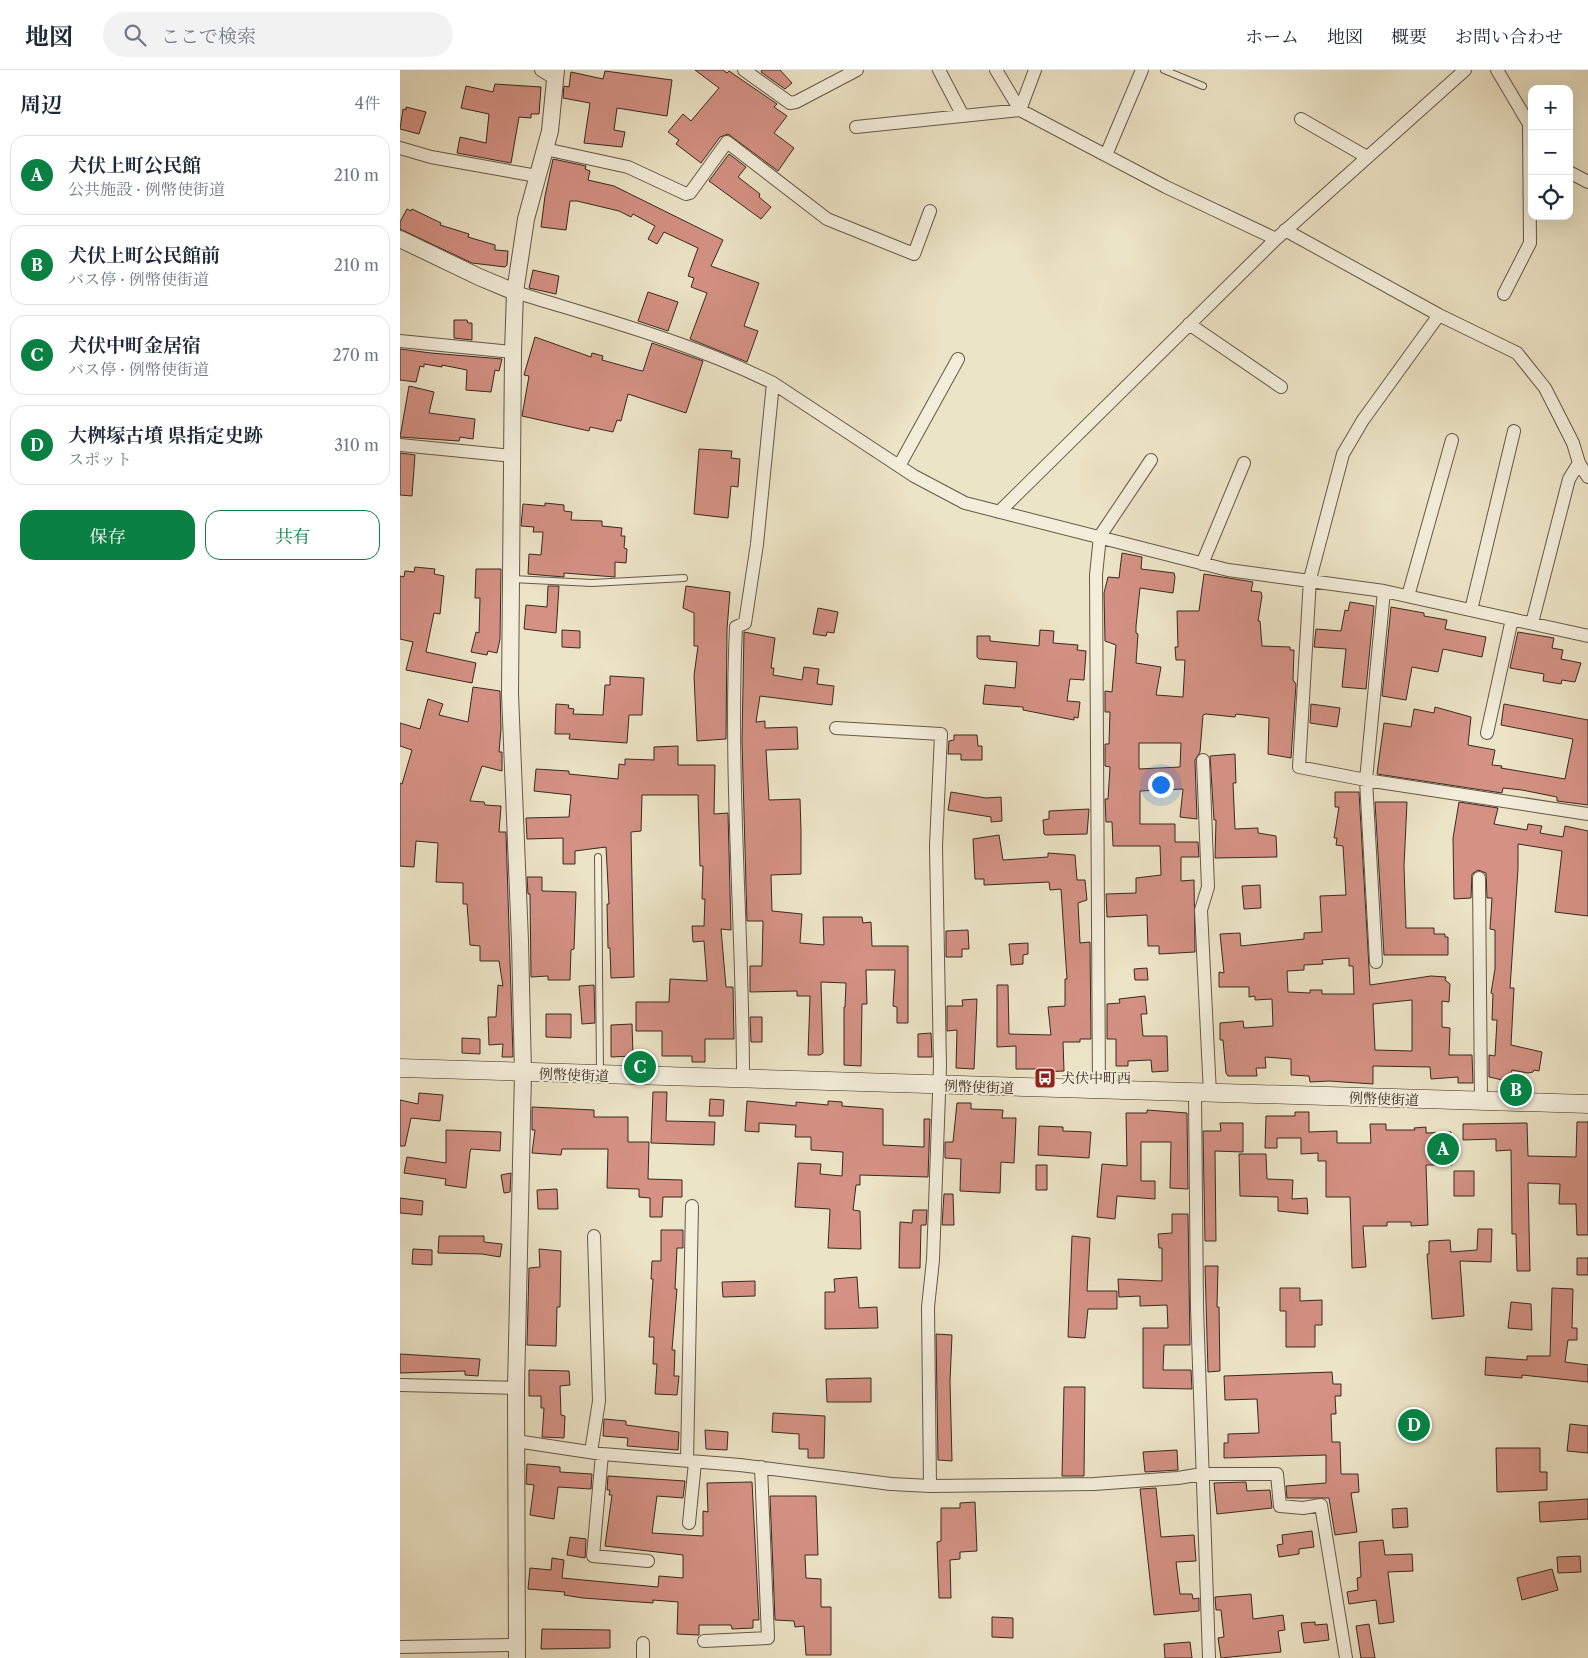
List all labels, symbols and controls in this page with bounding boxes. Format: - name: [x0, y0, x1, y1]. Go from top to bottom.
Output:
- search box: [103, 12, 453, 57]
- icon: search: [121, 21, 149, 49]
- text: 地図: [25, 22, 73, 51]
- text: ここで検索: [161, 25, 256, 48]
- text: ホーム: [1245, 26, 1299, 48]
- text: 地図: [1327, 26, 1363, 48]
- text: 概要: [1391, 26, 1427, 48]
- text: お問い合わせ: [1455, 26, 1563, 48]
- map controls: [1528, 85, 1573, 220]
- button: +: [1528, 85, 1573, 130]
- text: 周辺: [20, 92, 62, 117]
- text: 4件: [355, 93, 380, 113]
- button: −: [1528, 130, 1573, 175]
- text: 犬伏上町公民館: [68, 154, 201, 177]
- text: A: [31, 165, 43, 185]
- text: 210 m: [334, 165, 379, 185]
- button: locate: [1528, 175, 1573, 220]
- text: 公共施設 · 例幣使街道: [68, 179, 225, 199]
- text: 犬伏上町公民館前: [68, 244, 220, 267]
- text: B: [31, 255, 43, 275]
- text: 210 m: [334, 255, 379, 275]
- text: バス停 · 例幣使街道: [68, 269, 209, 289]
- text: 犬伏中町金居宿: [68, 334, 201, 357]
- text: C: [31, 345, 43, 365]
- text: 270 m: [333, 345, 379, 365]
- text: バス停 · 例幣使街道: [68, 359, 209, 379]
- text: 大桝塚古墳 県指定史跡: [68, 424, 263, 447]
- text: D: [30, 435, 44, 455]
- text: 310 m: [334, 435, 379, 455]
- text: スポット: [68, 449, 132, 469]
- button: 保存: [20, 510, 195, 560]
- button: 共有: [205, 510, 380, 560]
- your location: [1148, 772, 1174, 798]
- pin: C: [624, 1048, 656, 1086]
- street label: 例幣使街道: [539, 1065, 609, 1085]
- bus stop icon: 犬伏中町西: [1033, 1066, 1057, 1090]
- place label: 犬伏中町西: [1061, 1069, 1131, 1087]
- pin: B: [1500, 1071, 1532, 1109]
- street label: 例幣使街道: [944, 1077, 1014, 1097]
- street label: 例幣使街道: [1349, 1089, 1419, 1109]
- pin: A: [1427, 1130, 1459, 1168]
- pin: D: [1398, 1406, 1430, 1444]

